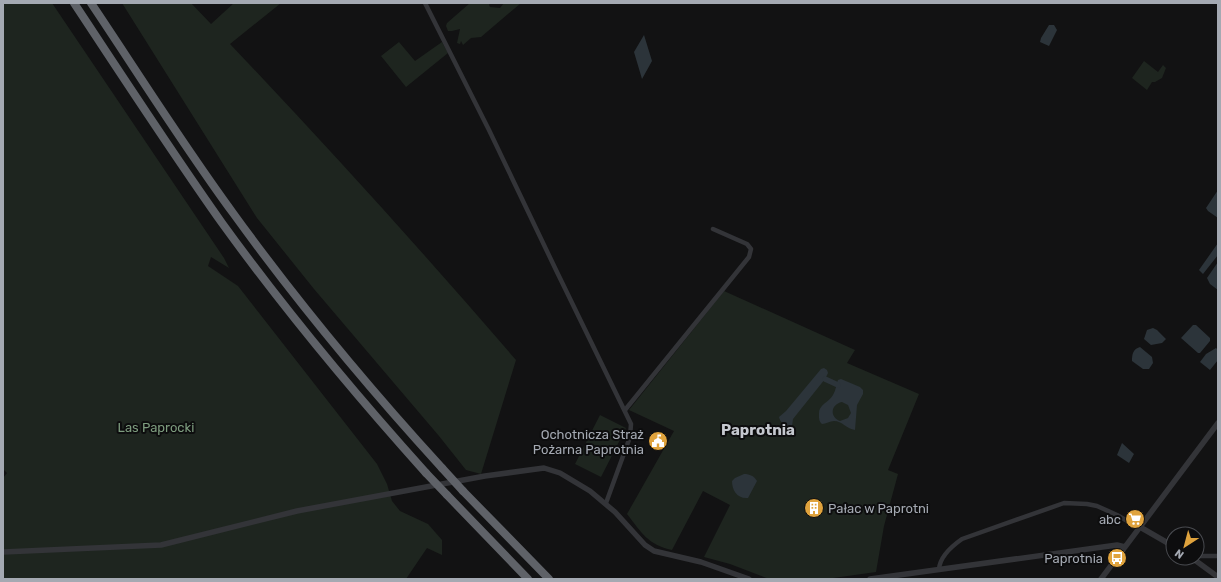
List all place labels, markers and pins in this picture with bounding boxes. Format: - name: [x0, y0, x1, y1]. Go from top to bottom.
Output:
- place label: Ochotnicza Straż Pożarna Paprotnia: [533, 427, 644, 457]
- public building icon: Ochotnicza Straż Pożarna Paprotnia: [647, 430, 669, 452]
- building icon: Pałac w Paprotni: [803, 497, 825, 519]
- place label: Pałac w Paprotni: [828, 501, 929, 516]
- supermarket icon: abc: [1124, 508, 1146, 530]
- place label: abc: [1099, 512, 1121, 527]
- bus stop icon: Paprotnia: [1106, 547, 1128, 569]
- place label: Paprotnia: [1044, 551, 1103, 566]

